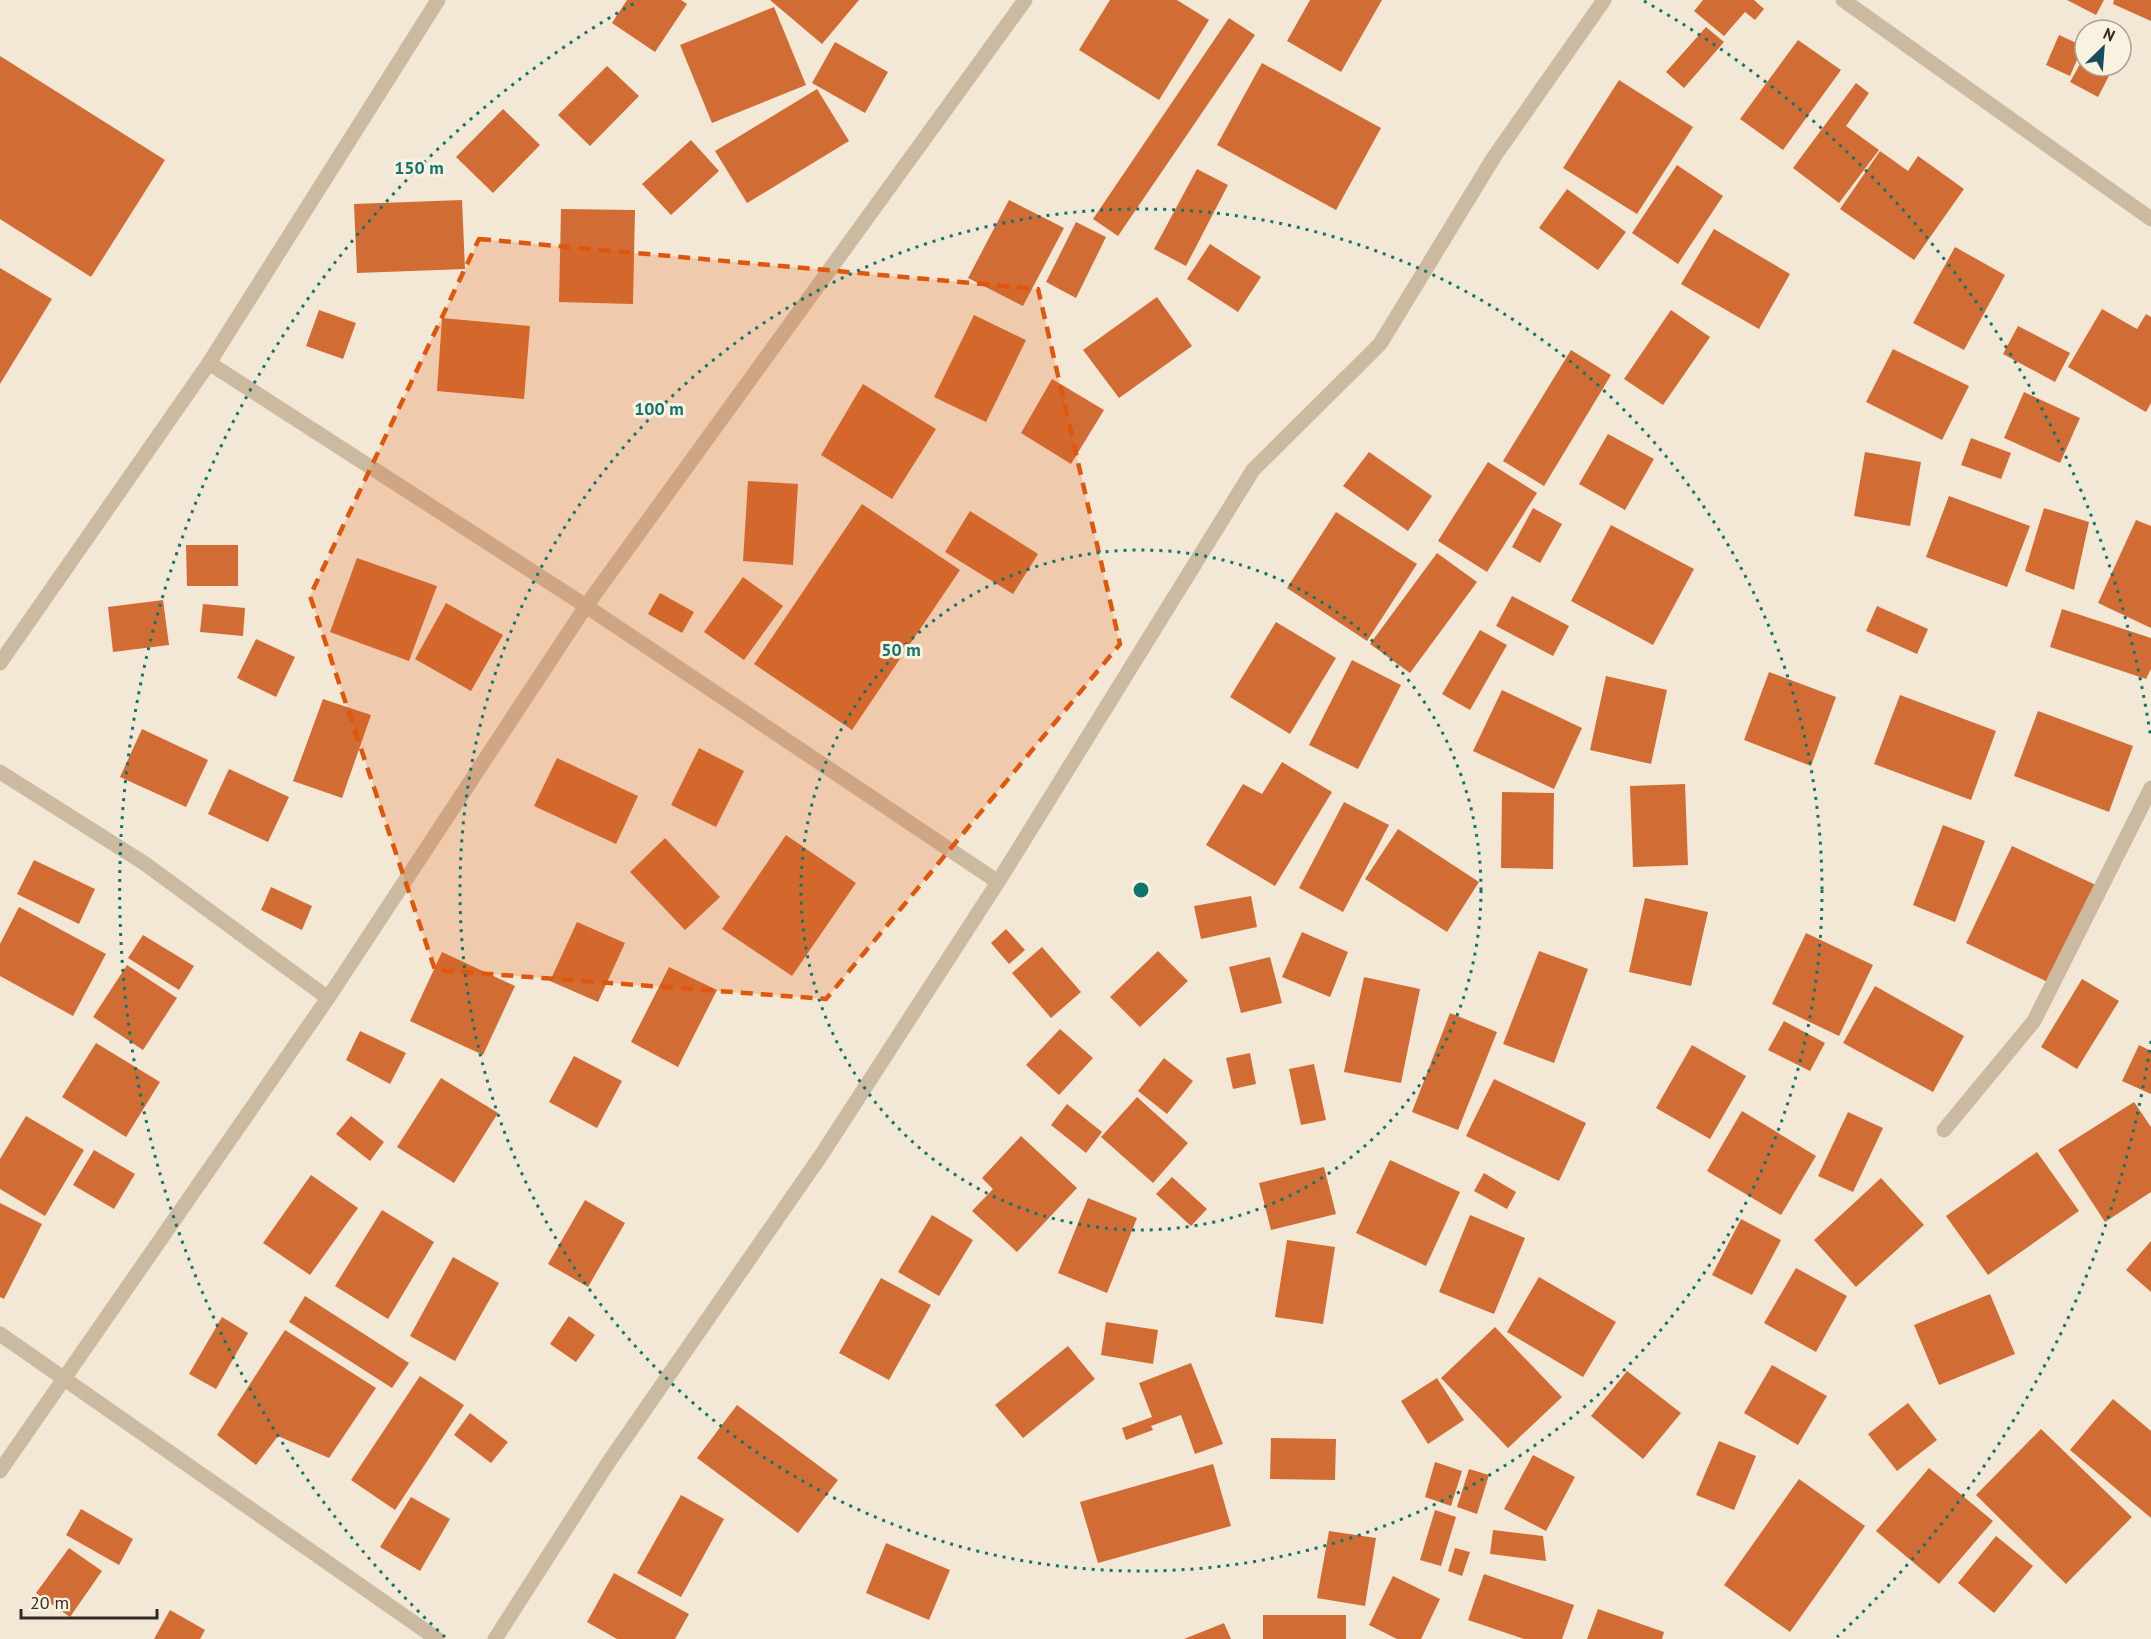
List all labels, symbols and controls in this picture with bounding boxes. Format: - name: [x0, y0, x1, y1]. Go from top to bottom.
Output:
- north arrow: [2073, 18, 2133, 78]
- text: N: [2100, 23, 2118, 46]
- text: 150 m: [394, 156, 444, 179]
- text: 100 m: [634, 397, 684, 420]
- text: 50 m: [881, 638, 921, 661]
- centre of rings: [1131, 880, 1151, 900]
- scale bar: [21, 1582, 158, 1620]
- text: 20 m: [30, 1591, 69, 1614]

